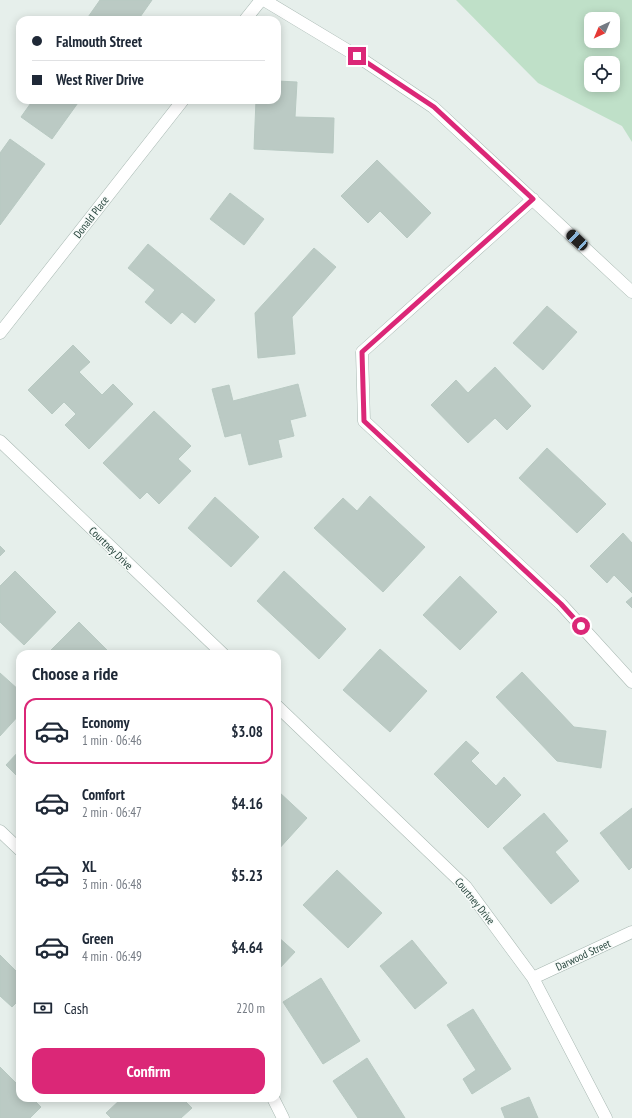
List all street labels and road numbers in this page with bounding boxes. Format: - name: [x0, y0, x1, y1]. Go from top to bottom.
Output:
- street label: Donald Place: [70, 193, 112, 241]
- street label: Courtney Drive: [86, 524, 136, 573]
- street label: Courtney Drive: [452, 875, 498, 927]
- street label: Darwood Street: [553, 936, 613, 974]

